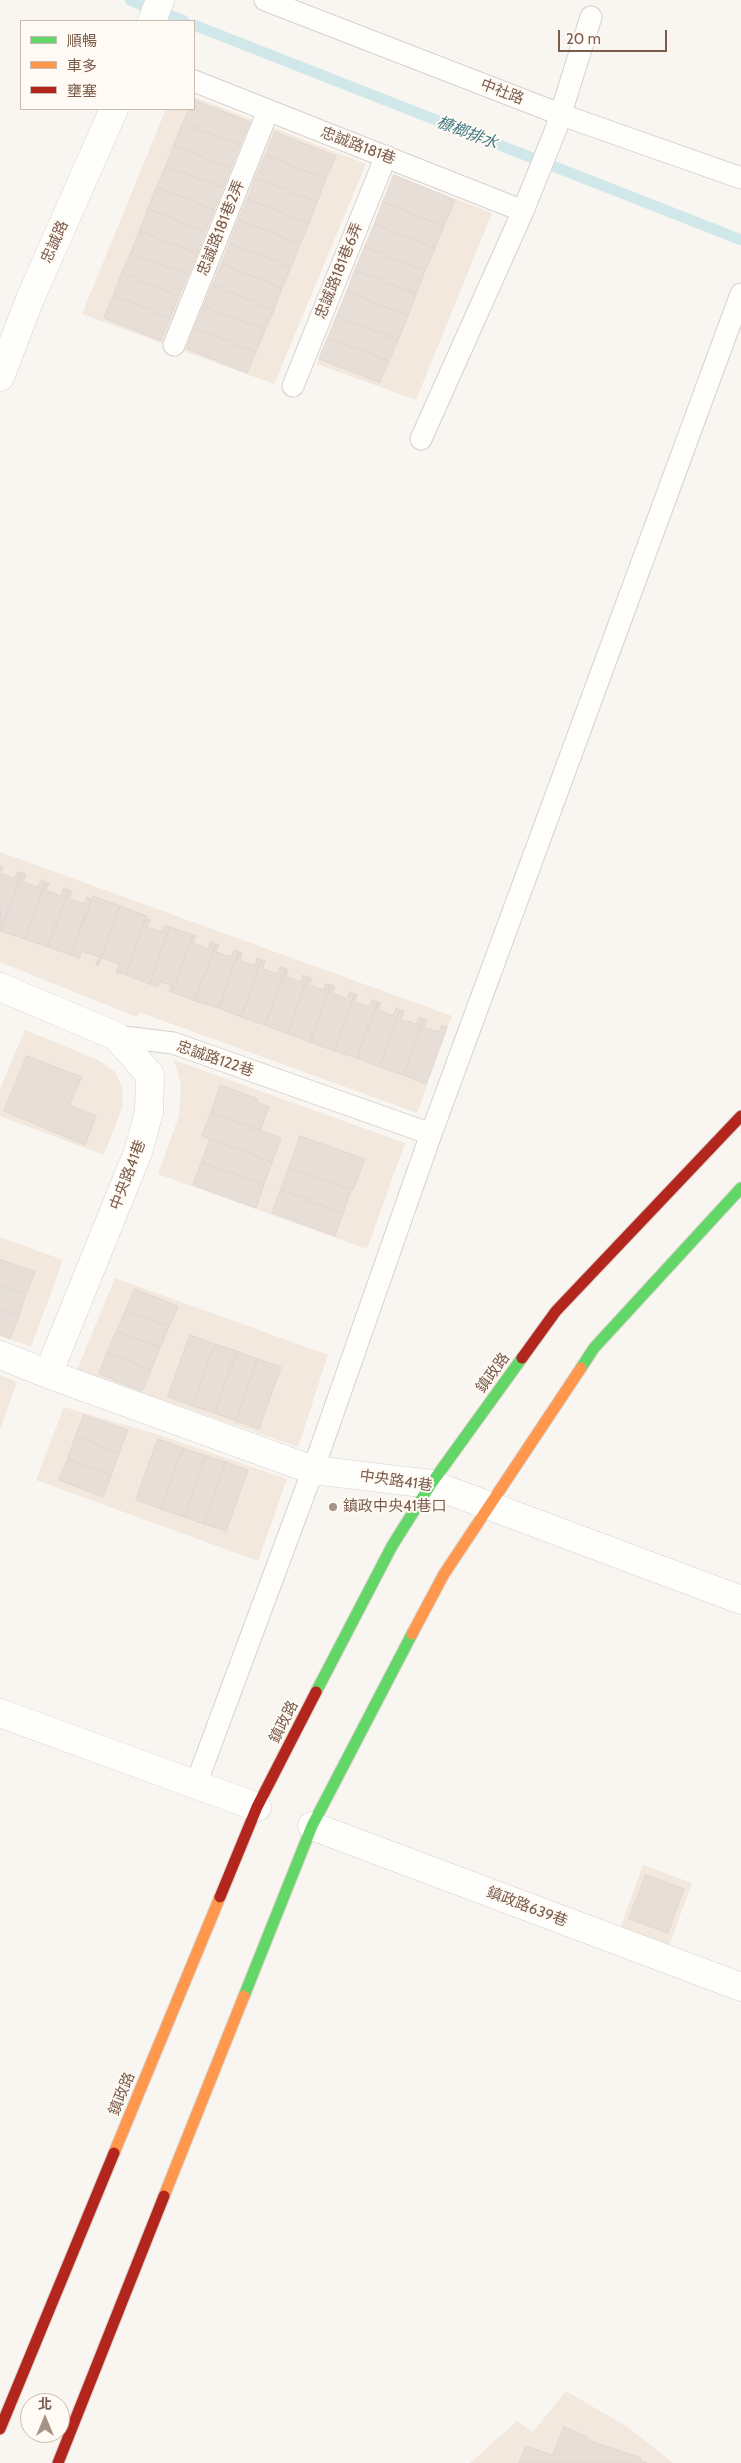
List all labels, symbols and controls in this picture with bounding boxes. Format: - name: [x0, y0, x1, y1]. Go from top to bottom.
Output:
- legend: [20, 20, 195, 110]
- scale bar: [561, 20, 670, 52]
- text: 20 m: [566, 30, 601, 48]
- text: 順暢: [67, 32, 97, 50]
- text: 車多: [67, 57, 97, 75]
- street label: 中社路: [478, 76, 526, 108]
- text: 壅塞: [67, 82, 97, 100]
- water label: 槺榔排水: [434, 113, 500, 153]
- street label: 忠誠路181巷: [318, 123, 398, 169]
- street label: 忠誠路181巷2弄: [194, 177, 248, 279]
- street label: 忠誠路: [38, 218, 72, 266]
- street label: 忠誠路181巷6弄: [311, 220, 367, 322]
- street label: 忠誠路122巷: [174, 1037, 256, 1081]
- street label: 中央路41巷: [106, 1137, 150, 1213]
- street label: 鎮政路: [472, 1350, 514, 1396]
- street label: 中央路41巷: [358, 1467, 434, 1495]
- place label: 鎮政中央41巷口: [343, 1498, 447, 1516]
- marker: 鎮政中央41巷口: [327, 1501, 339, 1513]
- street label: 鎮政路: [266, 1698, 302, 1746]
- street label: 鎮政路639巷: [484, 1883, 570, 1931]
- street label: 鎮政路: [105, 2070, 139, 2118]
- north arrow: [20, 2393, 70, 2443]
- text: 北: [38, 2395, 52, 2413]

